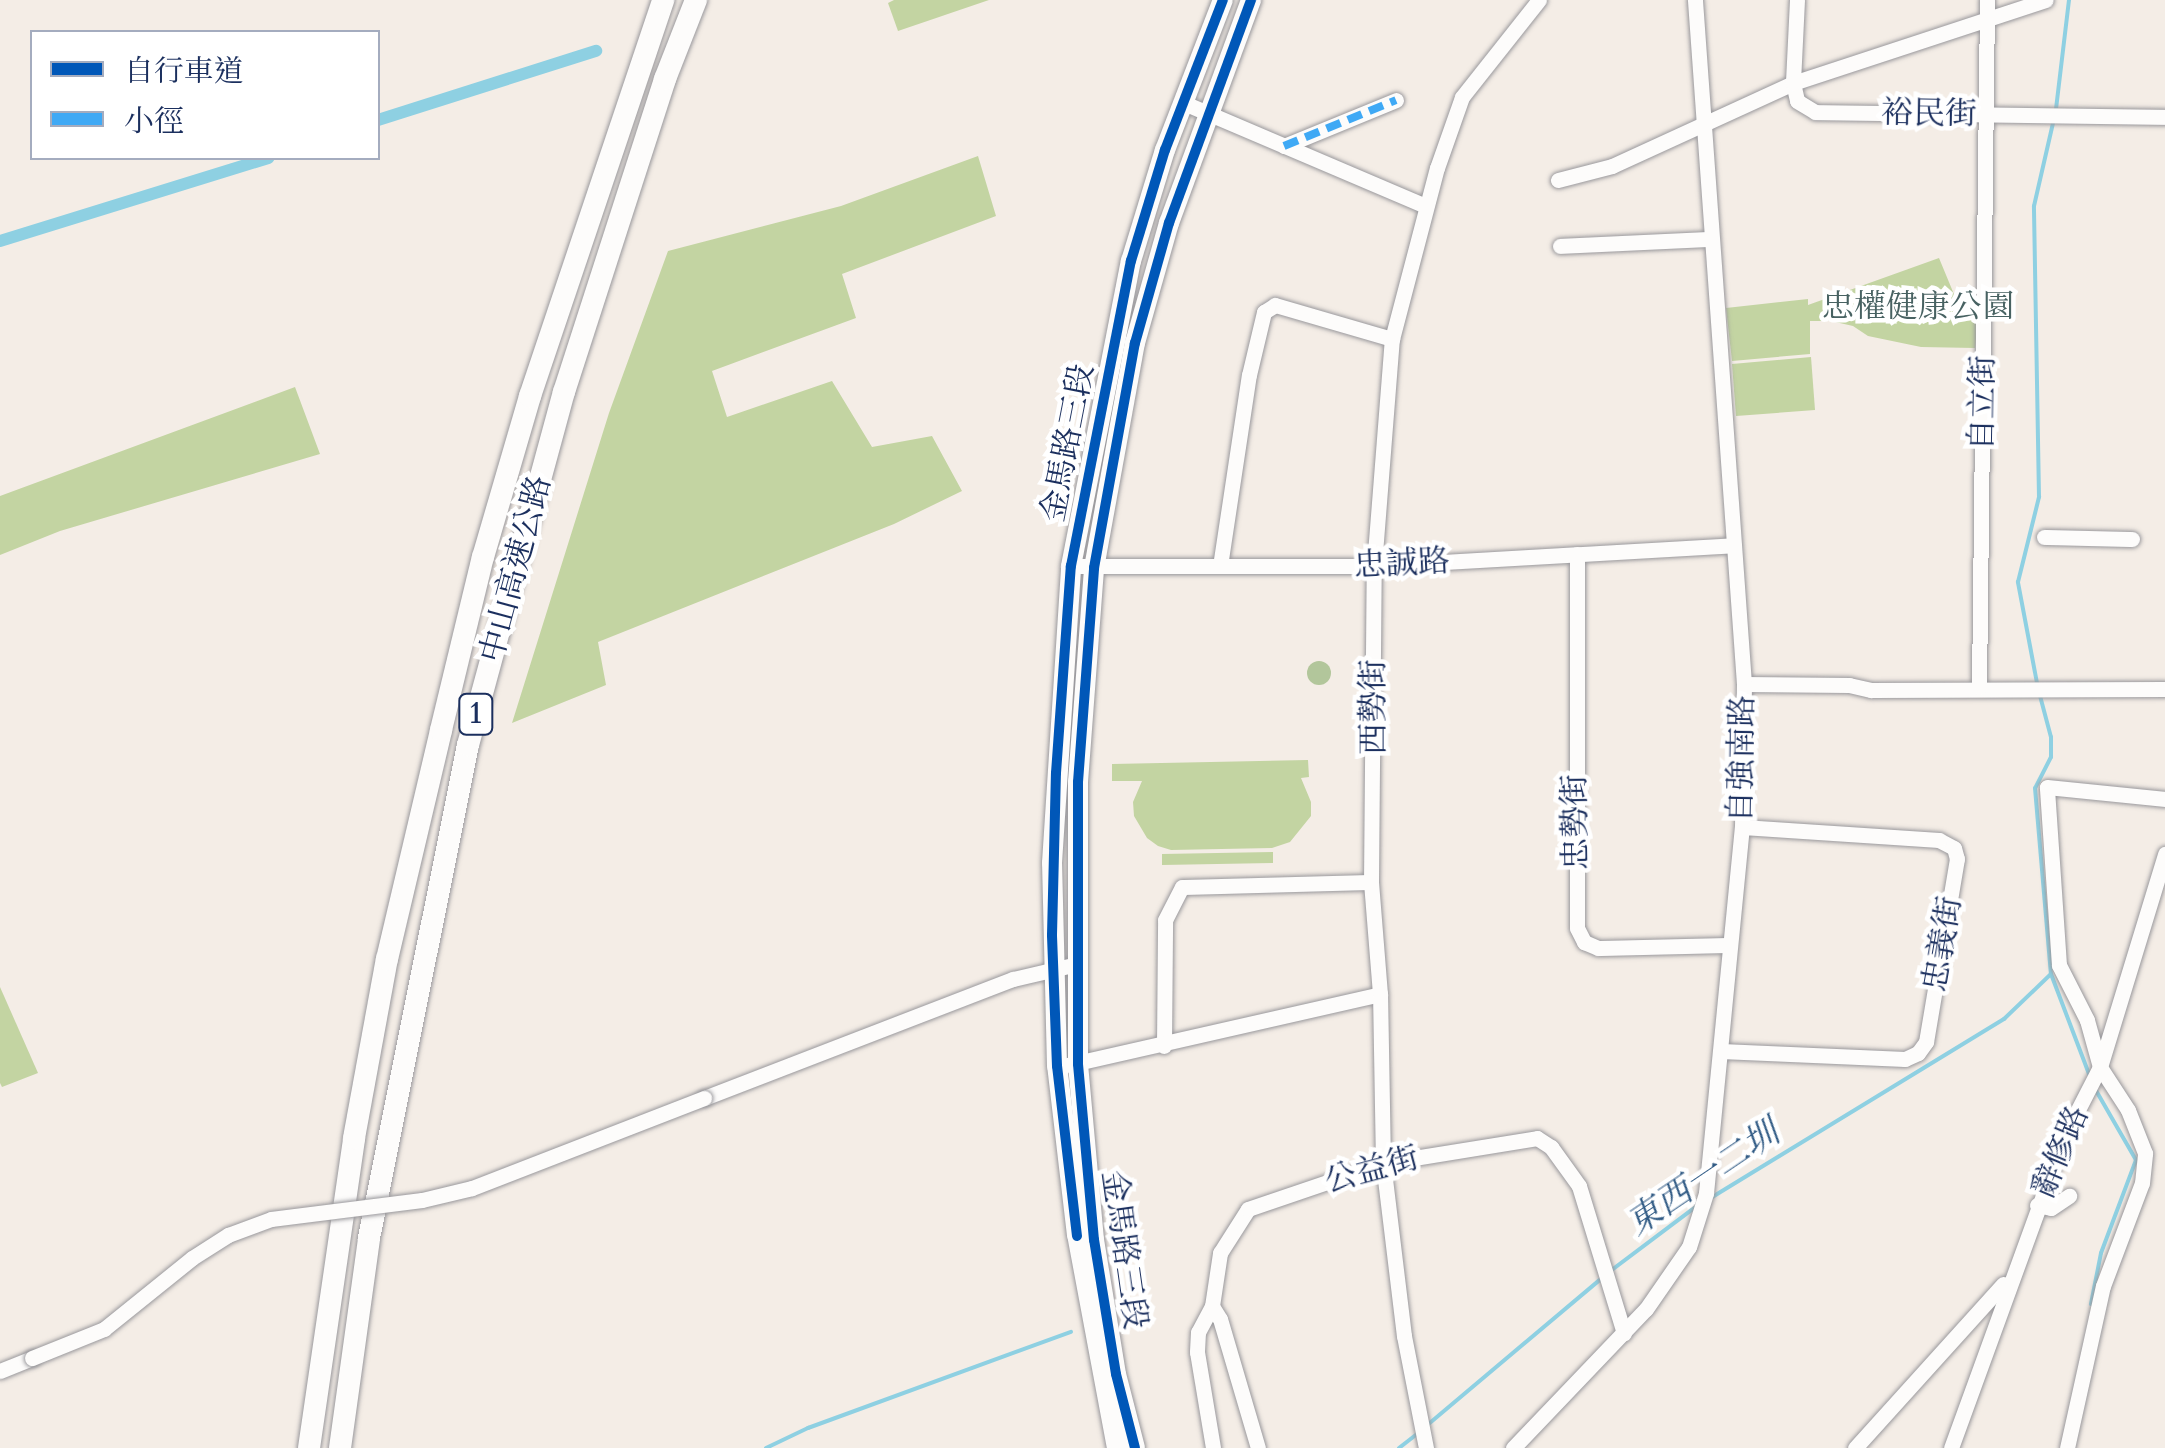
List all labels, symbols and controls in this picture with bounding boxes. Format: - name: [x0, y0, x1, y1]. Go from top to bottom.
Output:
- legend: [30, 30, 380, 160]
- text: 自行車道: [124, 51, 244, 92]
- street label: 裕民街: [1881, 94, 1977, 134]
- text: 小徑: [124, 101, 184, 142]
- park label: 忠權健康公園: [1822, 288, 2014, 326]
- street label: 自立街: [1963, 355, 2003, 451]
- street label: 金馬路三段: [1034, 361, 1102, 525]
- street label: 中山高速公路: [473, 471, 559, 667]
- street label: 忠誠路: [1353, 542, 1451, 586]
- street label: 西勢街: [1355, 659, 1393, 755]
- road number: 1: [456, 689, 496, 739]
- street label: 自強南路: [1722, 695, 1762, 823]
- street label: 忠勢街: [1556, 774, 1596, 870]
- street label: 忠義街: [1916, 893, 1970, 995]
- street label: 辭修路: [2025, 1100, 2097, 1204]
- water label: 東西一二圳: [1619, 1112, 1787, 1244]
- street label: 公益街: [1321, 1139, 1423, 1201]
- street label: 金馬路三段: [1094, 1168, 1154, 1332]

